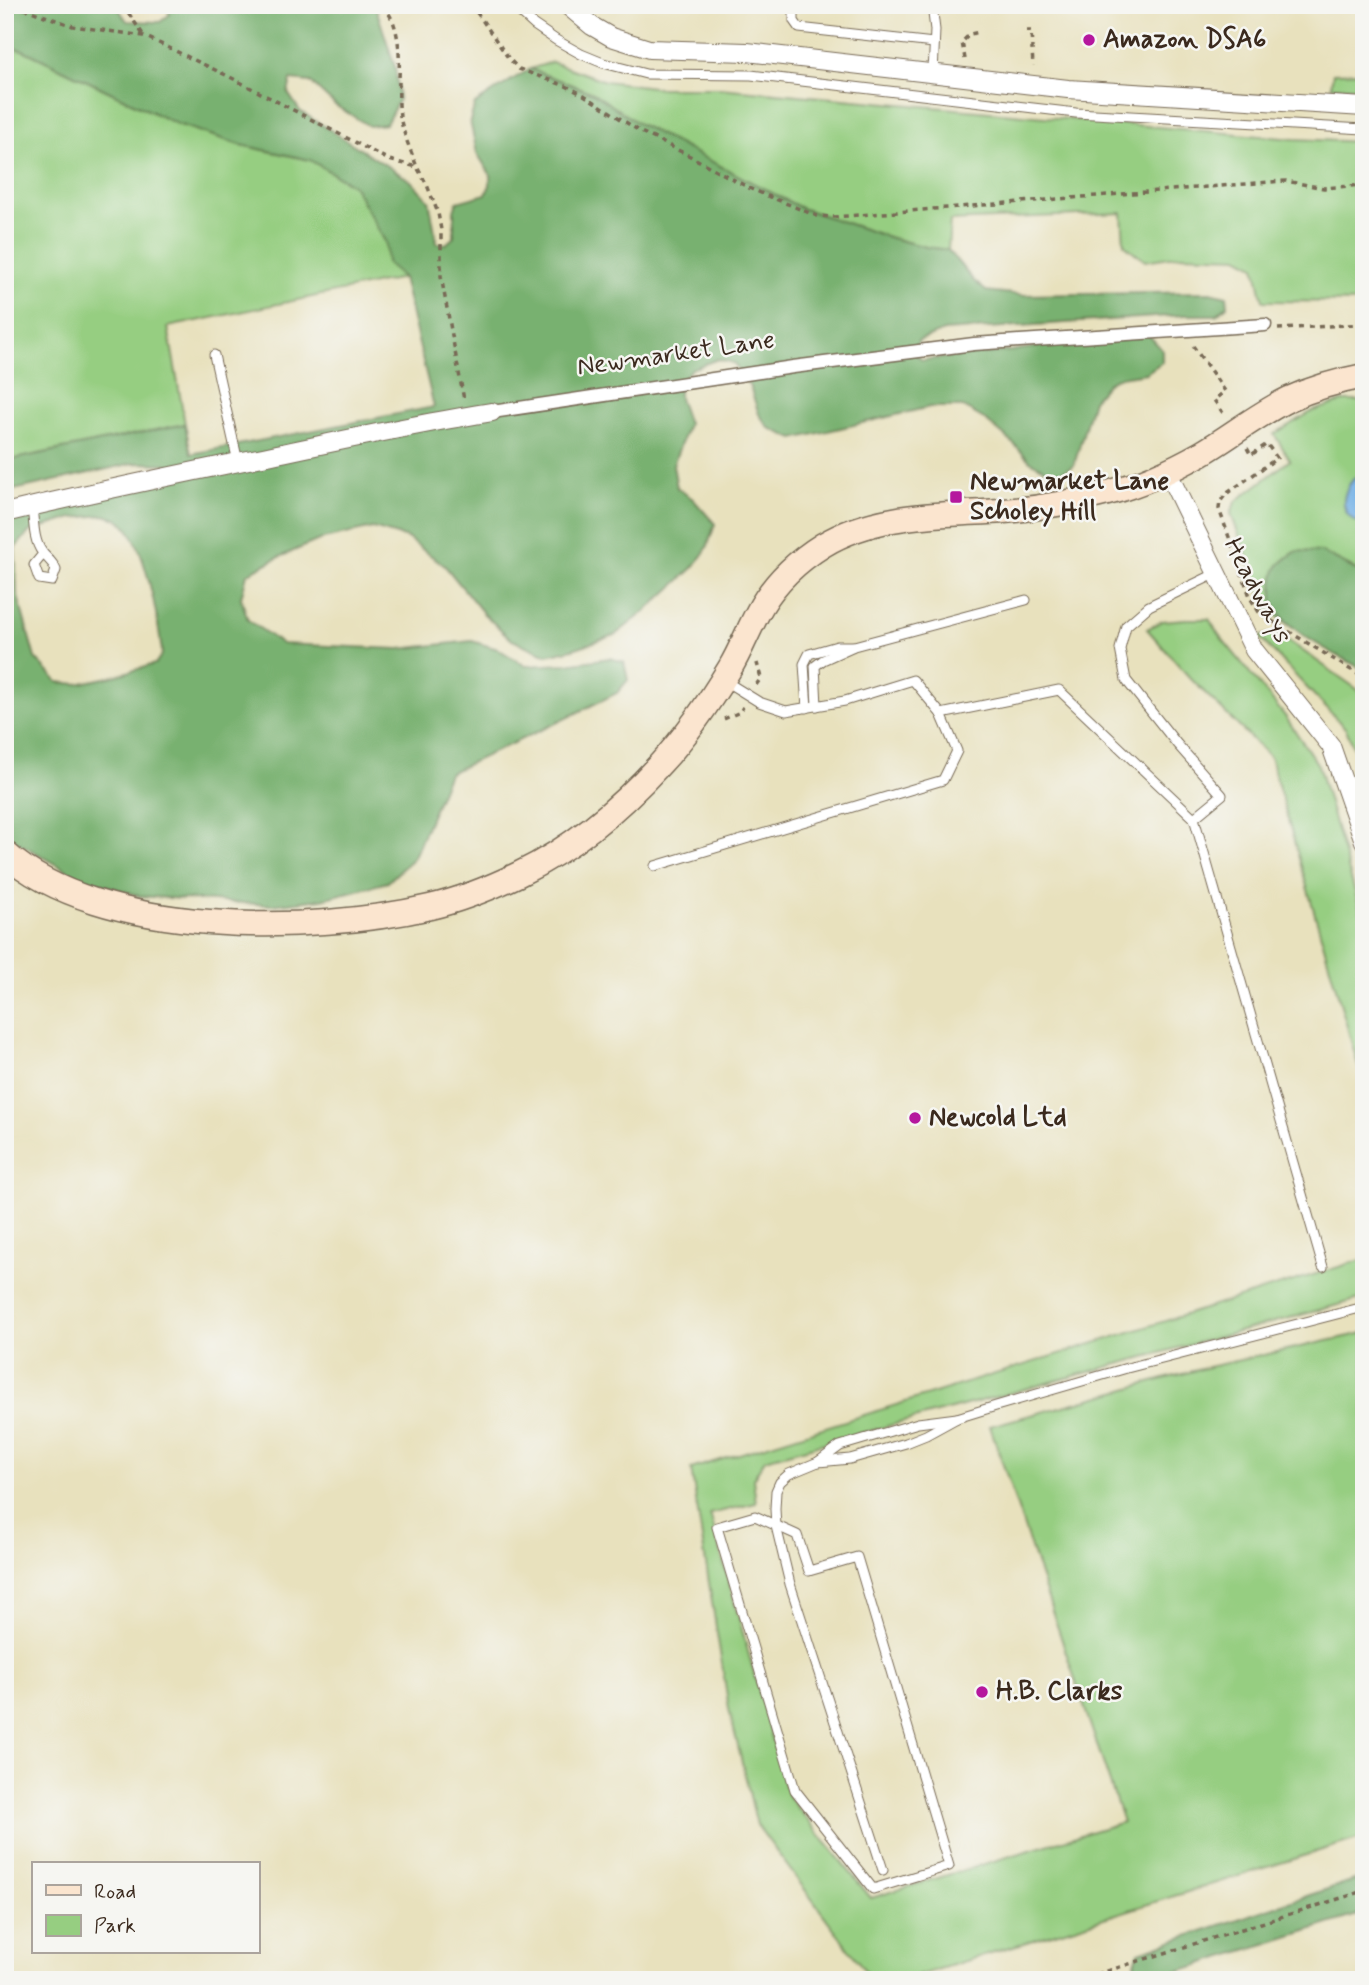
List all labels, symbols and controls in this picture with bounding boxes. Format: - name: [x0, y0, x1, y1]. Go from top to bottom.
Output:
- place label: Amazon DSA6: [1103, 23, 1266, 57]
- marker: Amazon DSA6: [1081, 32, 1097, 48]
- street label: Newmarket Lane: [575, 323, 777, 385]
- place label: Newmarket Lane Scholey Hill: [970, 465, 1169, 529]
- marker: Newmarket Lane Scholey Hill: [948, 489, 964, 505]
- street label: Headways: [1215, 532, 1299, 650]
- place label: Newcold Ltd: [929, 1101, 1067, 1135]
- marker: Newcold Ltd: [907, 1110, 923, 1126]
- place label: H.B. Clarks: [996, 1675, 1123, 1709]
- marker: H.B. Clarks: [974, 1684, 990, 1700]
- legend: [32, 1862, 259, 1954]
- text: Road: [94, 1878, 136, 1906]
- text: Park: [94, 1912, 136, 1940]

